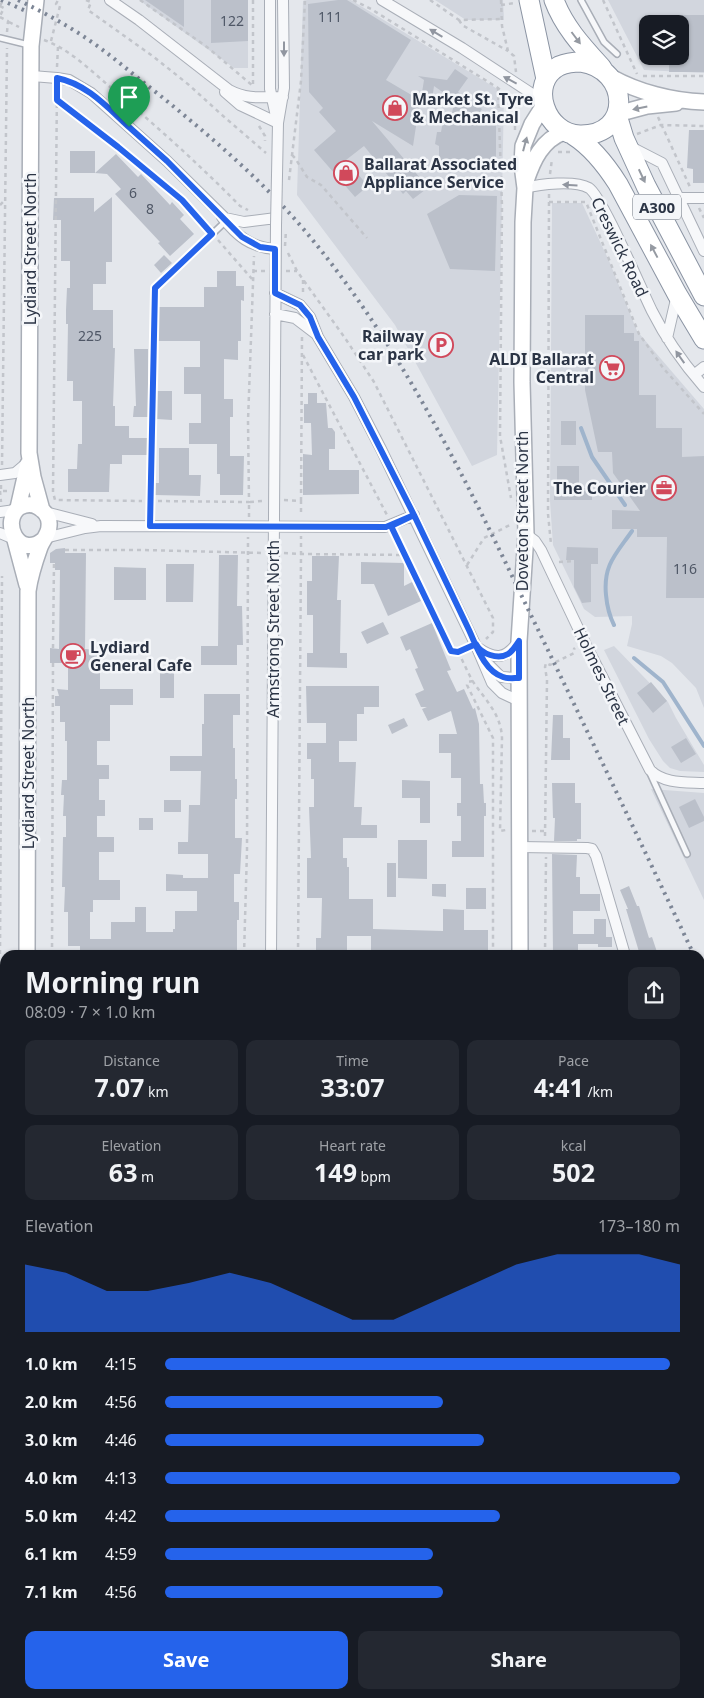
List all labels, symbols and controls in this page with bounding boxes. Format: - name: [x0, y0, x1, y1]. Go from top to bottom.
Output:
- house number: 111: [318, 7, 342, 26]
- house number: 122: [220, 11, 244, 30]
- map controls: [639, 15, 689, 65]
- button: layers: [639, 15, 689, 65]
- one-way arrow: [430, 28, 443, 37]
- one-way arrow: [571, 31, 581, 45]
- one-way arrow: [280, 41, 288, 57]
- pin: [108, 76, 150, 127]
- one-way arrow: [503, 76, 518, 84]
- icon: arrive: [115, 83, 143, 111]
- place label: Market St. Tyre & Mechanical: [412, 88, 533, 128]
- shop icon: Market St. Tyre & Mechanical: [382, 95, 408, 121]
- one-way arrow: [631, 104, 647, 112]
- one-way arrow: [521, 137, 529, 152]
- place label: Ballarat Associated Appliance Service: [364, 153, 517, 193]
- shop icon: Ballarat Associated Appliance Service: [333, 160, 359, 186]
- one-way arrow: [638, 169, 646, 183]
- street label: Lydiard Street North: [19, 173, 41, 325]
- one-way arrow: [562, 180, 578, 188]
- house number: 6: [129, 183, 137, 202]
- street label: Creswick Road: [586, 193, 654, 301]
- road number: A300: [633, 194, 681, 220]
- house number: 8: [146, 199, 154, 218]
- one-way arrow: [650, 244, 658, 258]
- place label: Railway car park: [358, 325, 425, 365]
- house number: 225: [78, 326, 102, 345]
- parking icon: Railway car park: [428, 332, 454, 358]
- place label: ALDI Ballarat Central: [489, 348, 594, 388]
- one-way arrow: [675, 350, 685, 364]
- supermarket icon: ALDI Ballarat Central: [599, 355, 625, 381]
- street label: Doveton Street North: [511, 431, 533, 591]
- office icon: The Courier: [651, 475, 677, 501]
- place label: The Courier: [553, 477, 646, 499]
- street label: Armstrong Street North: [262, 540, 284, 718]
- house number: 116: [673, 559, 697, 578]
- street label: Holmes Street: [569, 623, 635, 729]
- place label: Lydiard General Cafe: [90, 636, 192, 676]
- cafe icon: Lydiard General Cafe: [60, 643, 86, 669]
- street label: Lydiard Street North: [17, 697, 39, 849]
- text: Morning run: [25, 963, 200, 1001]
- button: share: [628, 967, 680, 1019]
- text: 08:09 · 7 × 1.0 km: [25, 1001, 155, 1023]
- text: Distance: [103, 1051, 160, 1070]
- text: Time: [336, 1051, 369, 1070]
- text: Pace: [558, 1051, 589, 1070]
- text: 7.07: [94, 1070, 144, 1104]
- text: 33:07: [320, 1070, 385, 1104]
- text: 4:41: [534, 1070, 584, 1104]
- text: km: [144, 1082, 169, 1101]
- text: /km: [584, 1082, 613, 1101]
- text: Elevation: [102, 1136, 161, 1155]
- text: Heart rate: [319, 1136, 386, 1155]
- text: kcal: [561, 1136, 586, 1155]
- text: 63: [109, 1155, 137, 1189]
- text: 149: [314, 1155, 357, 1189]
- text: 502: [552, 1155, 595, 1189]
- text: m: [137, 1167, 154, 1186]
- text: bpm: [357, 1167, 391, 1186]
- text: Elevation: [25, 1215, 93, 1237]
- text: 173–180 m: [598, 1215, 680, 1237]
- text: 1.0 km: [25, 1353, 77, 1375]
- text: 4:15: [105, 1353, 137, 1375]
- text: 2.0 km: [25, 1391, 77, 1413]
- text: 4:56: [105, 1391, 137, 1413]
- text: 3.0 km: [25, 1429, 77, 1451]
- text: 4:46: [105, 1429, 137, 1451]
- text: 4.0 km: [25, 1467, 77, 1489]
- text: 4:13: [105, 1467, 137, 1489]
- text: 5.0 km: [25, 1505, 77, 1527]
- text: 4:42: [105, 1505, 137, 1527]
- text: 6.1 km: [25, 1543, 77, 1565]
- text: 4:59: [105, 1543, 137, 1565]
- text: 7.1 km: [25, 1581, 77, 1603]
- text: 4:56: [105, 1581, 137, 1603]
- button: Save: [25, 1631, 348, 1689]
- button: Share: [358, 1631, 680, 1689]

